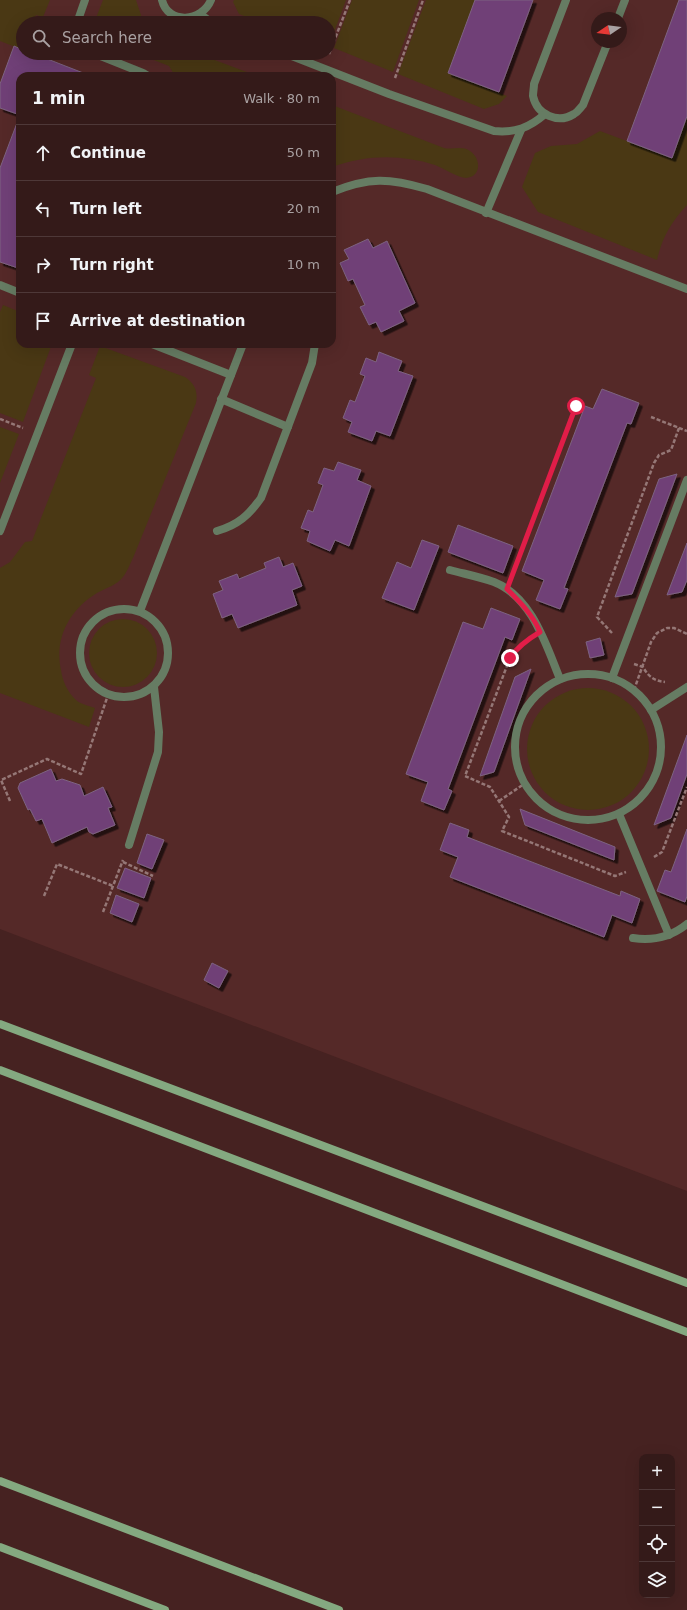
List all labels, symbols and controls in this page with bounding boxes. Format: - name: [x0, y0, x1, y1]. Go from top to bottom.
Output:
- north arrow: [591, 12, 627, 48]
- search box: [16, 16, 336, 60]
- icon: search: [30, 27, 52, 49]
- text: Search here: [62, 29, 152, 47]
- text: 1 min: [32, 88, 85, 108]
- text: Walk · 80 m: [243, 91, 320, 106]
- icon: ahead: [32, 142, 54, 164]
- text: Continue: [70, 144, 146, 162]
- text: 50 m: [287, 145, 320, 160]
- icon: left: [32, 198, 54, 220]
- text: Turn left: [70, 200, 142, 218]
- text: 20 m: [287, 201, 320, 216]
- icon: right: [32, 254, 54, 276]
- text: Turn right: [70, 256, 154, 274]
- text: 10 m: [287, 257, 320, 272]
- icon: arrive: [32, 310, 54, 332]
- text: Arrive at destination: [70, 312, 245, 330]
- route start: [567, 397, 585, 415]
- route end: [501, 649, 519, 667]
- map controls: [639, 1454, 675, 1598]
- button: +: [639, 1454, 675, 1490]
- button: −: [639, 1490, 675, 1526]
- button: locate: [639, 1526, 675, 1562]
- button: layers: [639, 1562, 675, 1598]

